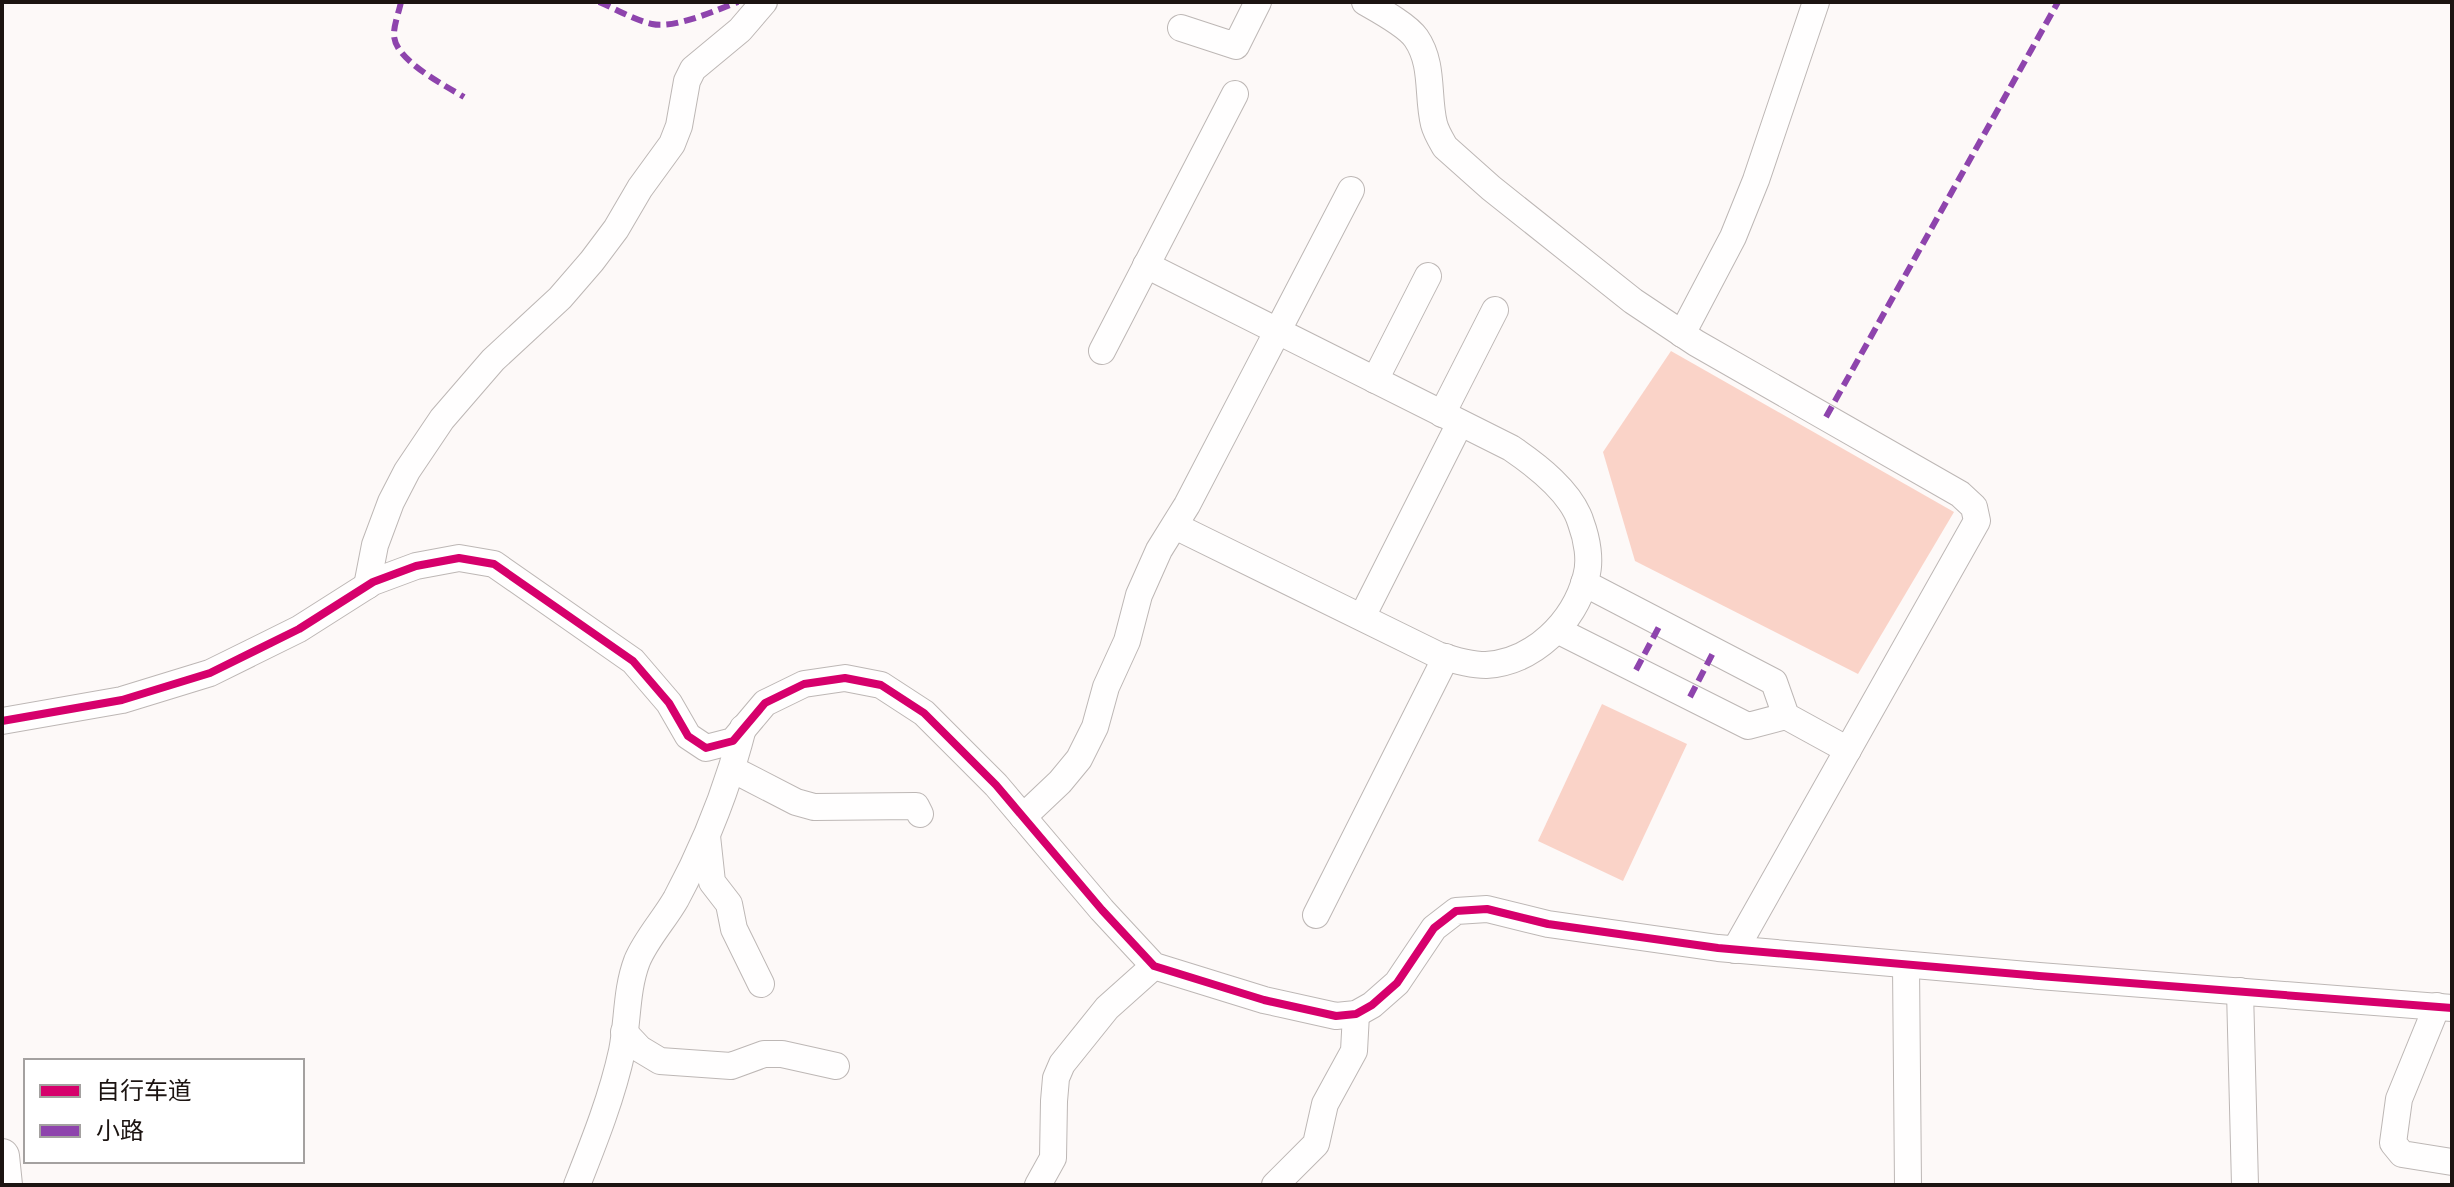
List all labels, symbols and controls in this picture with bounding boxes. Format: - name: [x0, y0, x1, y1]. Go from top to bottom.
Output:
- legend: [24, 1059, 304, 1163]
- text: 自行车道: [96, 1073, 192, 1106]
- text: 小路: [96, 1113, 144, 1146]

